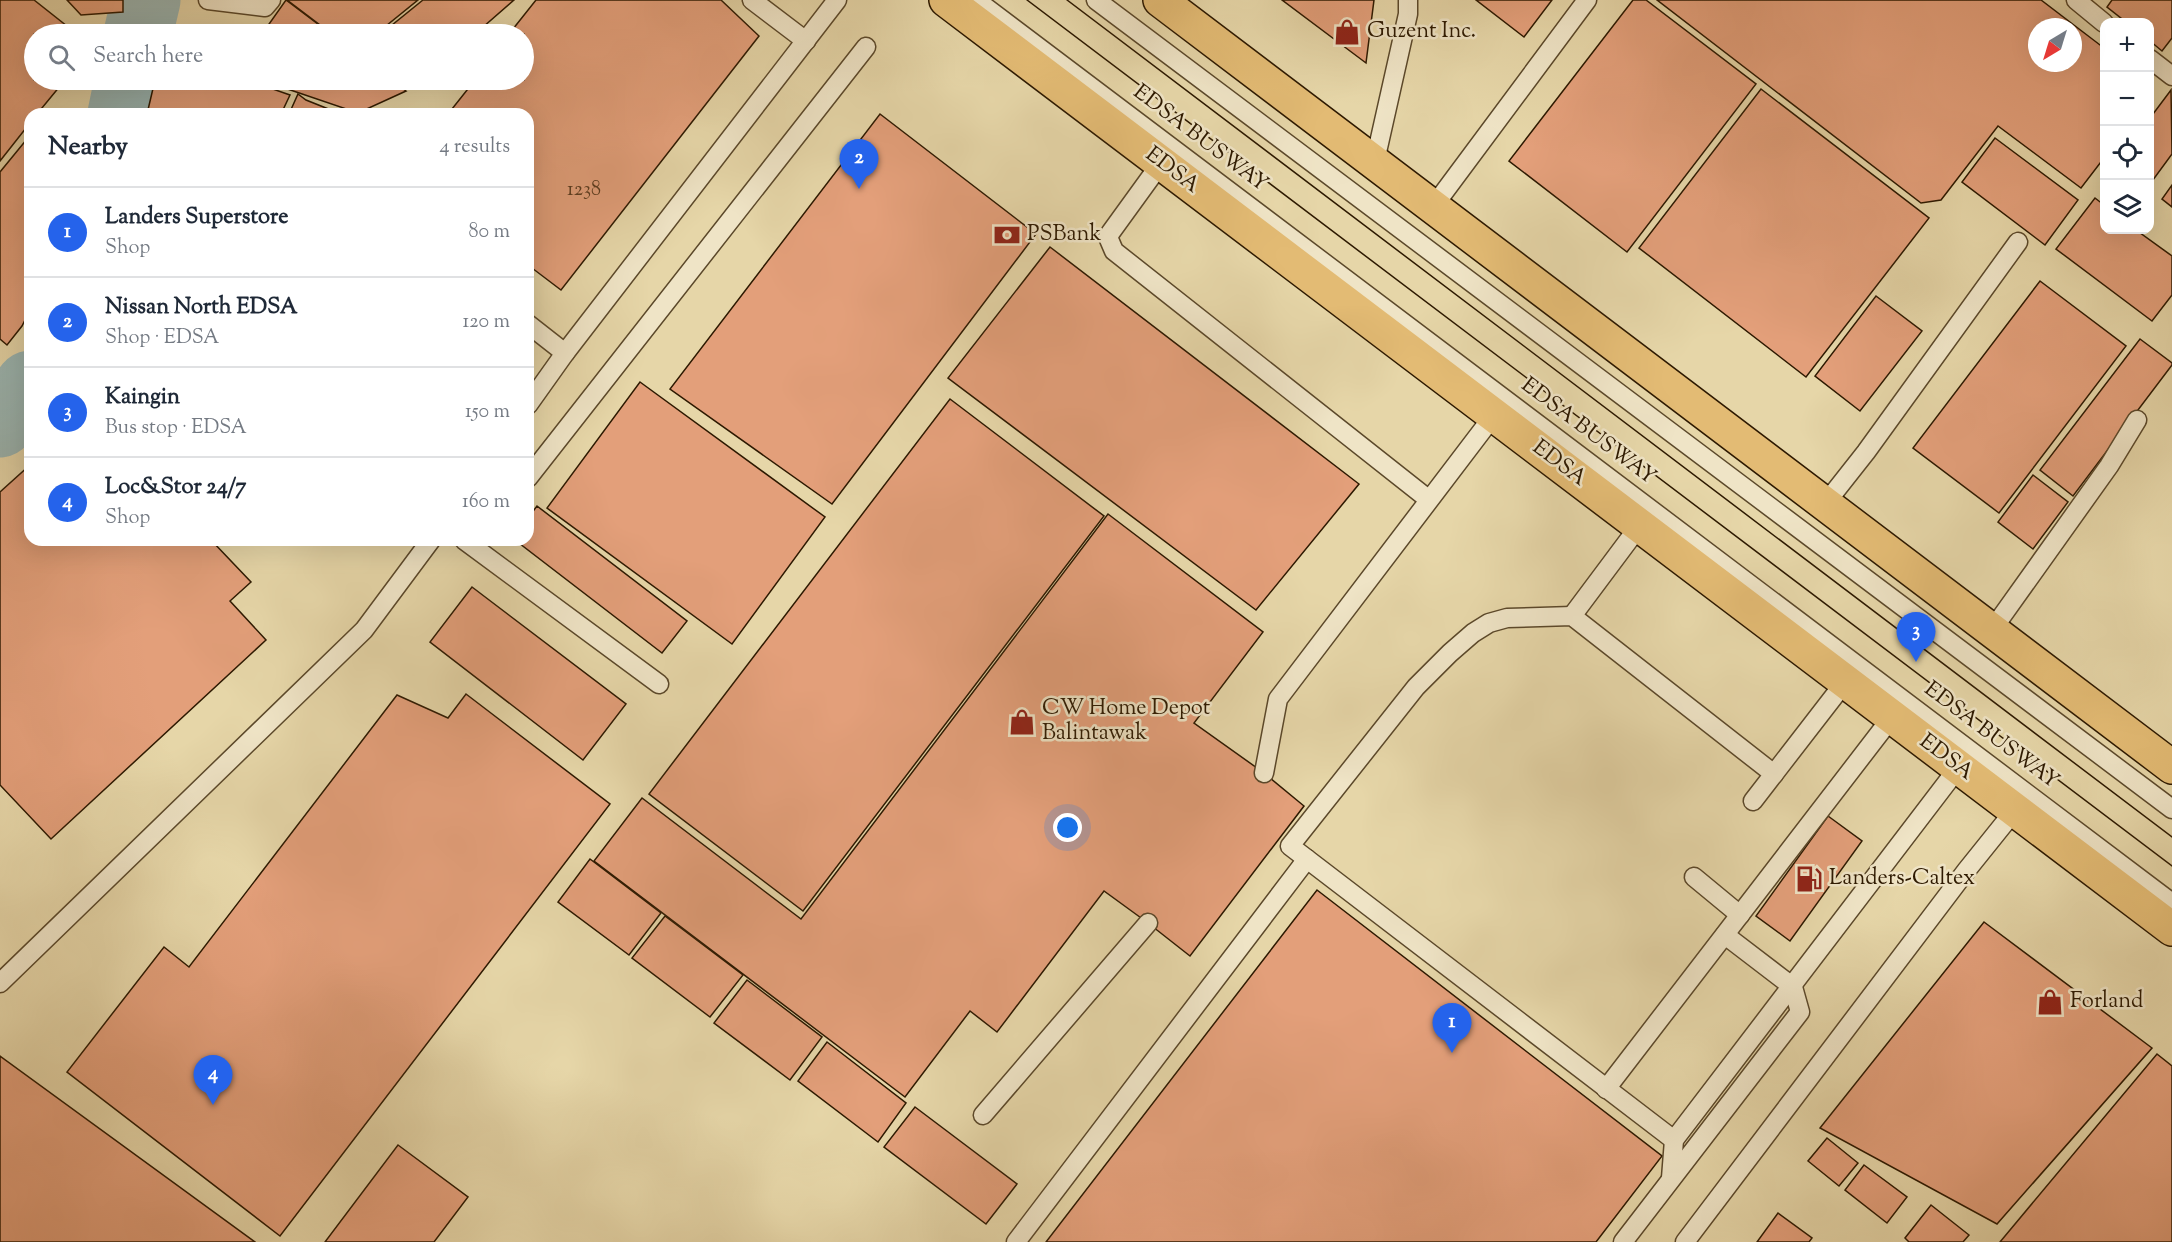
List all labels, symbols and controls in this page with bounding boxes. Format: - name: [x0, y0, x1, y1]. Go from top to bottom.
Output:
- place label: Guzent Inc.: [1367, 16, 1476, 48]
- shop icon: Guzent Inc.: [1332, 17, 1362, 47]
- north arrow: [2028, 18, 2082, 72]
- map controls: [2100, 18, 2154, 234]
- button: +: [2100, 18, 2154, 72]
- search box: [24, 24, 534, 90]
- icon: search: [45, 41, 78, 74]
- text: Search here: [93, 41, 203, 73]
- button: −: [2100, 72, 2154, 126]
- street label: EDSA BUSWAY: [1127, 80, 1273, 198]
- button: locate: [2100, 126, 2154, 180]
- text: Nearby: [48, 129, 128, 166]
- text: 4 results: [439, 133, 510, 162]
- pin: 2: [840, 140, 878, 189]
- street label: EDSA: [1140, 142, 1204, 200]
- house number: 1238: [567, 176, 601, 205]
- button: layers: [2100, 180, 2154, 234]
- text: Landers Superstore: [105, 202, 288, 234]
- text: 1: [64, 218, 71, 247]
- text: 80 m: [469, 218, 510, 247]
- place label: PSBank: [1027, 219, 1102, 251]
- bank icon: PSBank: [992, 220, 1022, 250]
- text: Shop: [105, 234, 150, 263]
- text: Nissan North EDSA: [105, 292, 298, 324]
- text: 2: [63, 308, 72, 337]
- text: 120 m: [462, 308, 510, 337]
- text: Shop · EDSA: [105, 324, 219, 353]
- street label: EDSA BUSWAY: [1515, 373, 1661, 491]
- text: Kaingin: [105, 382, 180, 414]
- text: 3: [63, 398, 72, 427]
- text: 150 m: [465, 398, 510, 427]
- text: Bus stop · EDSA: [105, 414, 247, 443]
- street label: EDSA: [1527, 435, 1591, 493]
- text: Loc&Stor 24/7: [105, 472, 246, 504]
- text: 4: [62, 488, 73, 517]
- text: 160 m: [462, 488, 510, 517]
- text: Shop: [105, 504, 150, 533]
- pin: 3: [1896, 612, 1936, 662]
- street label: EDSA BUSWAY: [1918, 677, 2064, 795]
- place label: CW Home Depot Balintawak: [1042, 693, 1211, 750]
- shop icon: CW Home Depot Balintawak: [1007, 707, 1037, 737]
- street label: EDSA: [1914, 729, 1978, 787]
- your location: [1053, 813, 1082, 842]
- place label: Landers-Caltex: [1829, 863, 1975, 895]
- fuel station icon: Landers-Caltex: [1794, 864, 1824, 894]
- place label: Forland: [2070, 986, 2144, 1018]
- shop icon: Forland: [2035, 987, 2065, 1017]
- pin: 1: [1432, 1004, 1472, 1053]
- pin: 4: [194, 1056, 232, 1105]

